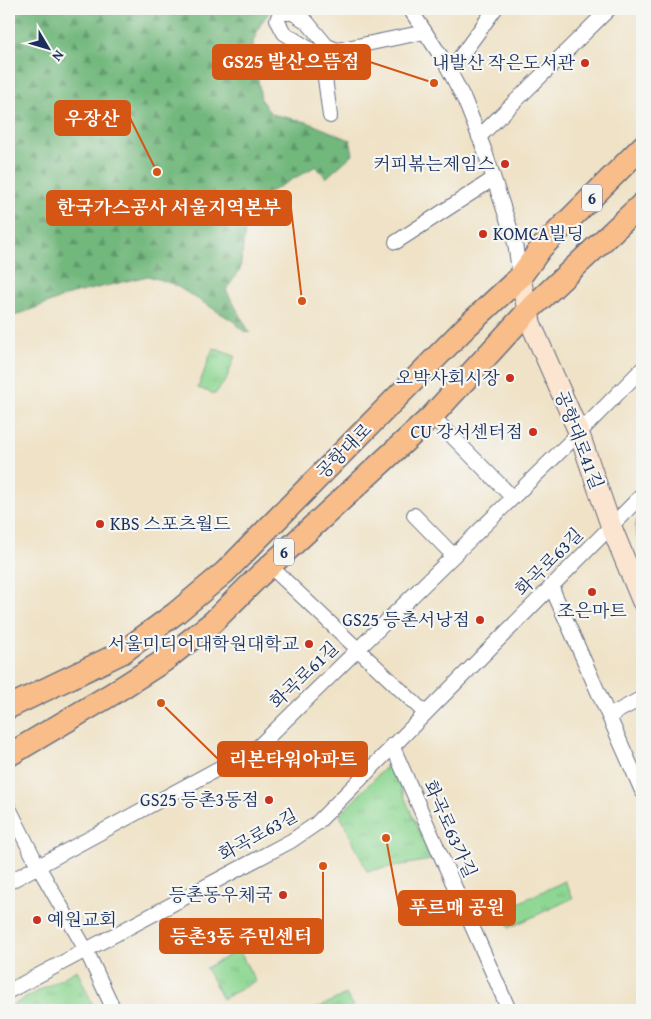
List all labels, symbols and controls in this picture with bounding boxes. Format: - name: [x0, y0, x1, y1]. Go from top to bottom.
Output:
- north arrow: [22, 22, 72, 72]
- callout: GS25 발산으뜸점: [213, 45, 370, 79]
- text: N: [47, 46, 69, 66]
- text: GS25 발산으뜸점: [222, 47, 360, 75]
- place label: 내발산 작은도서관: [432, 49, 576, 76]
- marker: 내발산 작은도서관: [579, 57, 591, 69]
- callout: 우장산: [55, 101, 130, 135]
- text: 우장산: [64, 104, 120, 132]
- place label: 커피볶는제임스: [373, 150, 496, 177]
- marker: 커피볶는제임스: [499, 158, 511, 170]
- road number: 6: [582, 184, 602, 212]
- callout: 한국가스공사 서울지역본부: [47, 191, 291, 225]
- text: 한국가스공사 서울지역본부: [57, 193, 281, 221]
- place label: KOMCA빌딩: [493, 220, 584, 247]
- marker: KOMCA빌딩: [477, 228, 489, 240]
- place label: 오박사회시장: [396, 364, 501, 391]
- marker: 오박사회시장: [504, 372, 516, 384]
- street label: 공항대로41길: [548, 386, 611, 493]
- street label: 공항대로: [310, 417, 378, 485]
- place label: CU 강서센터점: [410, 418, 523, 445]
- marker: CU 강서센터점: [527, 426, 539, 438]
- place label: KBS 스포츠월드: [110, 510, 231, 537]
- marker: KBS 스포츠월드: [94, 518, 106, 530]
- street label: 화곡로63길: [508, 521, 589, 602]
- road number: 6: [274, 538, 294, 566]
- marker: 조은마트: [586, 586, 598, 598]
- place label: 조은마트: [557, 597, 627, 624]
- place label: GS25 등촌서낭점: [342, 606, 470, 633]
- marker: GS25 등촌서낭점: [474, 614, 486, 626]
- place label: 서울미디어대학원대학교: [108, 630, 300, 657]
- street label: 화곡로61길: [263, 635, 344, 715]
- marker: 서울미디어대학원대학교: [303, 638, 315, 650]
- callout: 리본타워아파트: [218, 742, 367, 776]
- text: 리본타워아파트: [229, 745, 358, 773]
- street label: 화곡로63가길: [417, 776, 484, 882]
- place label: GS25 등촌3동점: [140, 786, 259, 813]
- marker: GS25 등촌3동점: [263, 794, 275, 806]
- street label: 화곡로63길: [213, 802, 302, 867]
- place label: 등촌동우체국: [169, 881, 273, 908]
- marker: 등촌동우체국: [277, 889, 289, 901]
- callout: 푸르매 공원: [399, 891, 515, 925]
- text: 푸르매 공원: [409, 893, 505, 921]
- place label: 예원교회: [47, 906, 117, 933]
- marker: 예원교회: [31, 914, 43, 926]
- callout: 등촌3동 주민센터: [160, 919, 323, 953]
- text: 등촌3동 주민센터: [170, 922, 312, 950]

